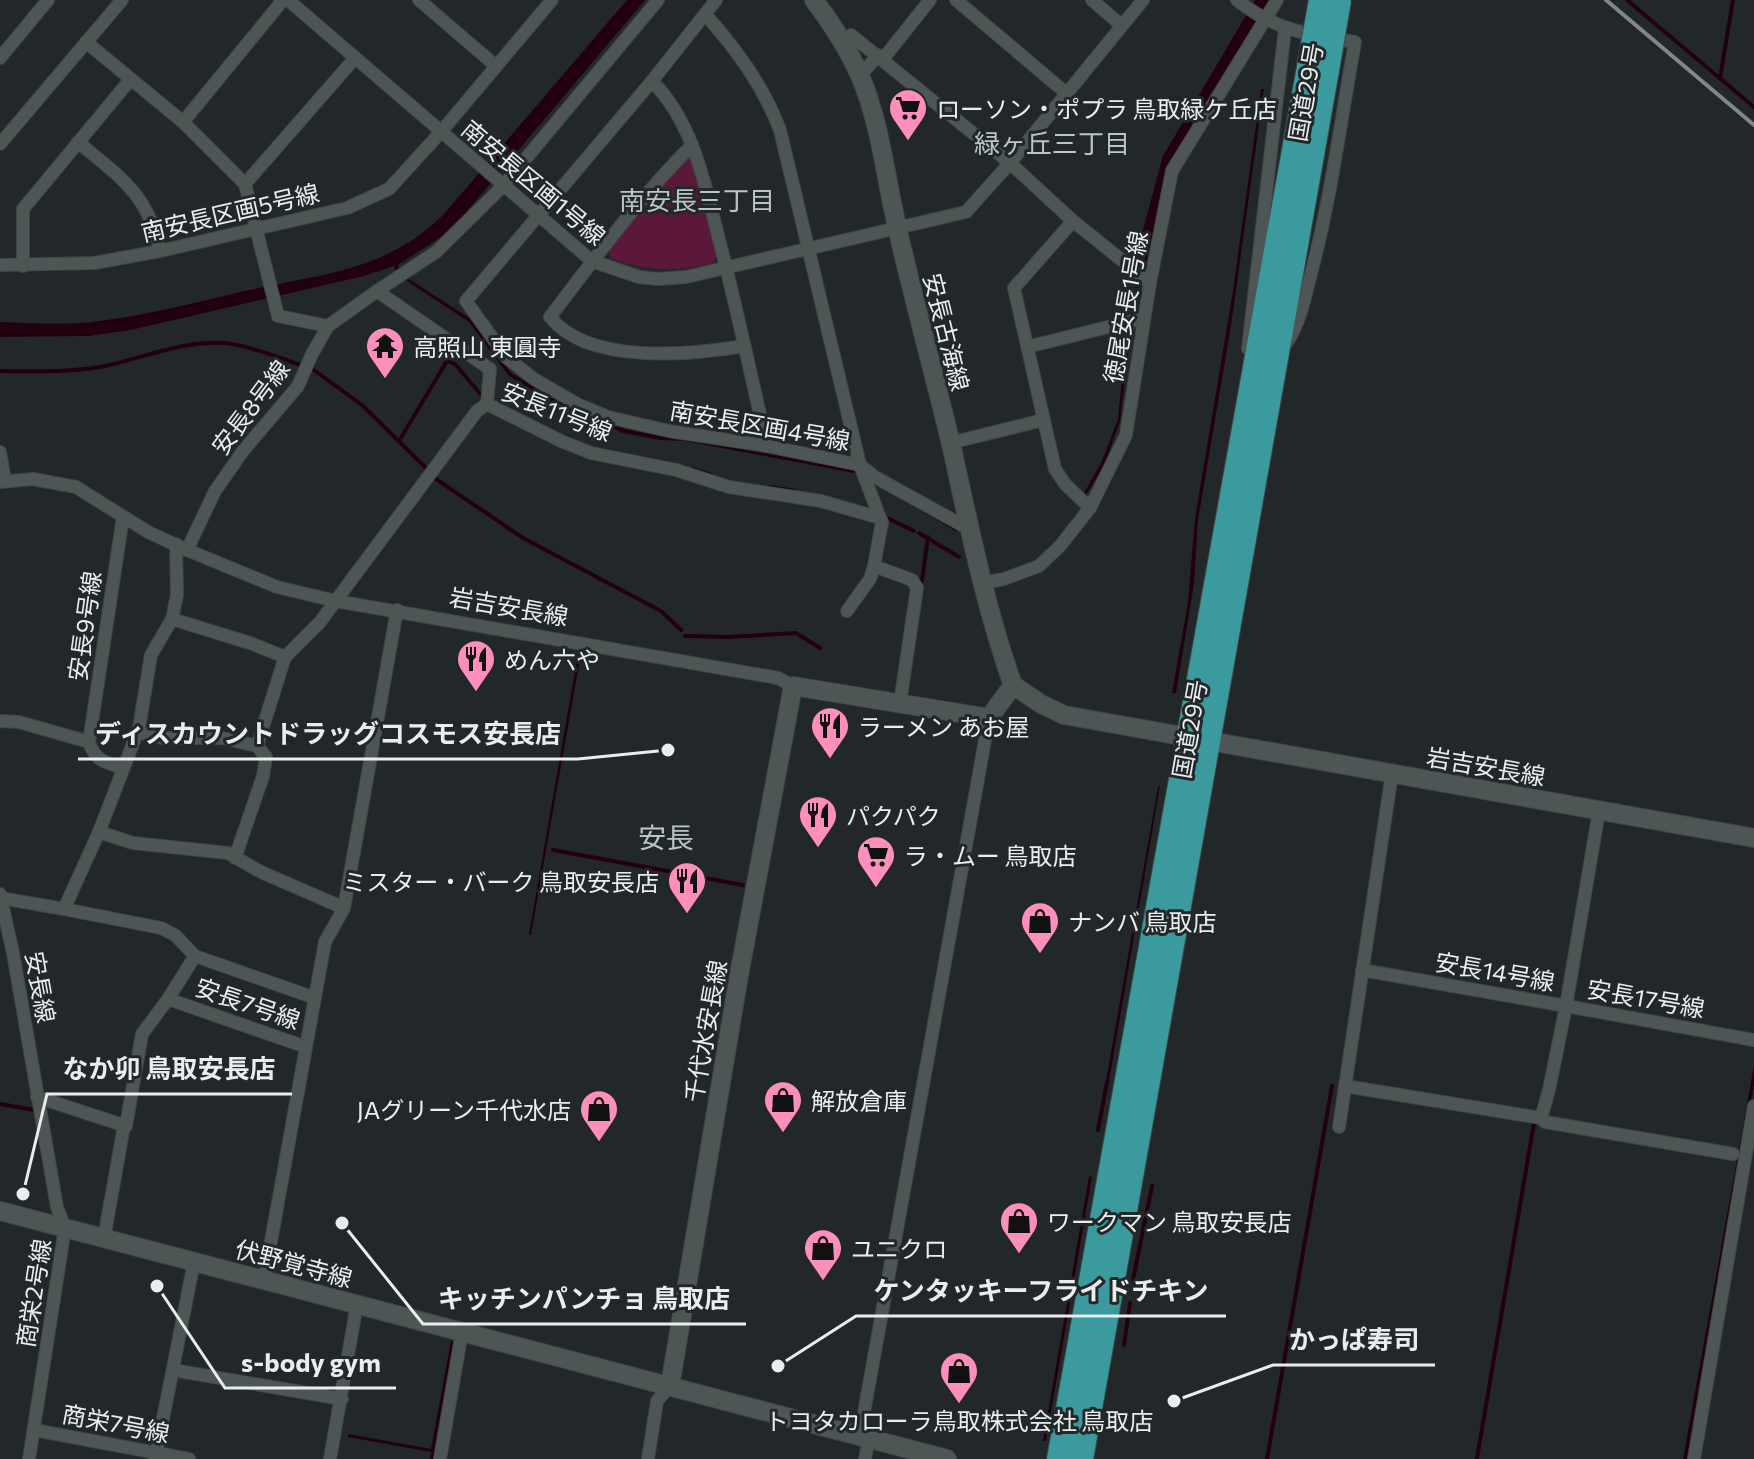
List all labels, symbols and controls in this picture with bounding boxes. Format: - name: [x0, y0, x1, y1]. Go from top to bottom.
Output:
- street label: 国道29号: [1282, 40, 1328, 144]
- supermarket icon: ローソン・ポプラ 鳥取緑ケ丘店: [887, 87, 929, 142]
- place label: ローソン・ポプラ 鳥取緑ケ丘店: [936, 94, 1277, 123]
- street label: 南安長区画1号線: [456, 114, 612, 250]
- district label: 緑ヶ丘三丁目: [974, 127, 1130, 158]
- street label: 南安長区画5号線: [138, 177, 322, 247]
- district label: 南安長三丁目: [619, 184, 775, 215]
- street label: 徳尾安長1号線: [1097, 229, 1153, 385]
- street label: 安長古海線: [918, 270, 976, 394]
- temple icon: 高照山 東圓寺: [364, 325, 406, 380]
- place label: 高照山 東圓寺: [413, 332, 562, 361]
- street label: 安長8号線: [205, 354, 295, 460]
- street label: 安長11号線: [498, 376, 616, 446]
- street label: 南安長区画4号線: [668, 395, 852, 455]
- street label: 安長9号線: [62, 569, 106, 683]
- street label: 岩吉安長線: [447, 581, 571, 631]
- restaurant icon: めん六や: [455, 638, 497, 693]
- place label: めん六や: [504, 645, 600, 674]
- street label: 国道29号: [1166, 677, 1212, 781]
- restaurant icon: ラーメン あお屋: [809, 705, 851, 760]
- callout: ディスカウントドラッグコスモス安長店: [78, 709, 578, 759]
- place label: ラーメン あお屋: [858, 712, 1030, 741]
- text: ディスカウントドラッグコスモス安長店: [95, 717, 561, 748]
- street label: 岩吉安長線: [1424, 741, 1548, 791]
- restaurant icon: パクパク: [797, 794, 839, 849]
- place label: パクパク: [846, 801, 941, 830]
- district label: 安長: [638, 820, 694, 854]
- supermarket icon: ラ・ムー 鳥取店: [855, 834, 897, 889]
- place label: ラ・ムー 鳥取店: [904, 841, 1077, 870]
- restaurant icon: ミスター・バーク 鳥取安長店: [666, 860, 708, 915]
- place label: ミスター・バーク 鳥取安長店: [342, 867, 659, 896]
- shop icon: ナンバ 鳥取店: [1019, 900, 1061, 955]
- place label: ナンバ 鳥取店: [1068, 907, 1217, 936]
- street label: 安長14号線: [1433, 946, 1557, 996]
- street label: 安長線: [20, 949, 62, 1025]
- street label: 千代水安長線: [678, 958, 732, 1104]
- street label: 安長7号線: [192, 972, 304, 1034]
- street label: 安長17号線: [1585, 973, 1707, 1023]
- callout: なか卯 鳥取安長店: [47, 1044, 292, 1094]
- text: なか卯 鳥取安長店: [63, 1052, 275, 1083]
- shop icon: 解放倉庫: [762, 1079, 804, 1134]
- place label: 解放倉庫: [811, 1086, 907, 1115]
- shop icon: JAグリーン千代水店: [578, 1088, 620, 1143]
- place label: JAグリーン千代水店: [357, 1095, 571, 1124]
- shop icon: ワークマン 鳥取安長店: [998, 1200, 1040, 1255]
- place label: ワークマン 鳥取安長店: [1047, 1207, 1292, 1236]
- shop icon: ユニクロ: [802, 1227, 844, 1282]
- street label: 伏野覚寺線: [232, 1233, 356, 1293]
- place label: ユニクロ: [851, 1234, 947, 1263]
- street label: 商栄2号線: [10, 1237, 56, 1349]
- callout: ケンタッキーフライドチキン: [856, 1266, 1226, 1316]
- callout: キッチンパンチョ 鳥取店: [423, 1274, 746, 1324]
- text: ケンタッキーフライドチキン: [874, 1274, 1208, 1305]
- text: キッチンパンチョ 鳥取店: [438, 1282, 730, 1313]
- callout: かっぱ寿司: [1273, 1315, 1435, 1365]
- text: かっぱ寿司: [1289, 1323, 1419, 1354]
- callout: s-body gym: [225, 1338, 396, 1388]
- text: s-body gym: [241, 1346, 381, 1377]
- shop icon: トヨタカローラ鳥取株式会社 鳥取店: [938, 1350, 980, 1405]
- street label: 商栄7号線: [60, 1398, 172, 1448]
- place label: トヨタカローラ鳥取株式会社 鳥取店: [765, 1406, 1153, 1435]

